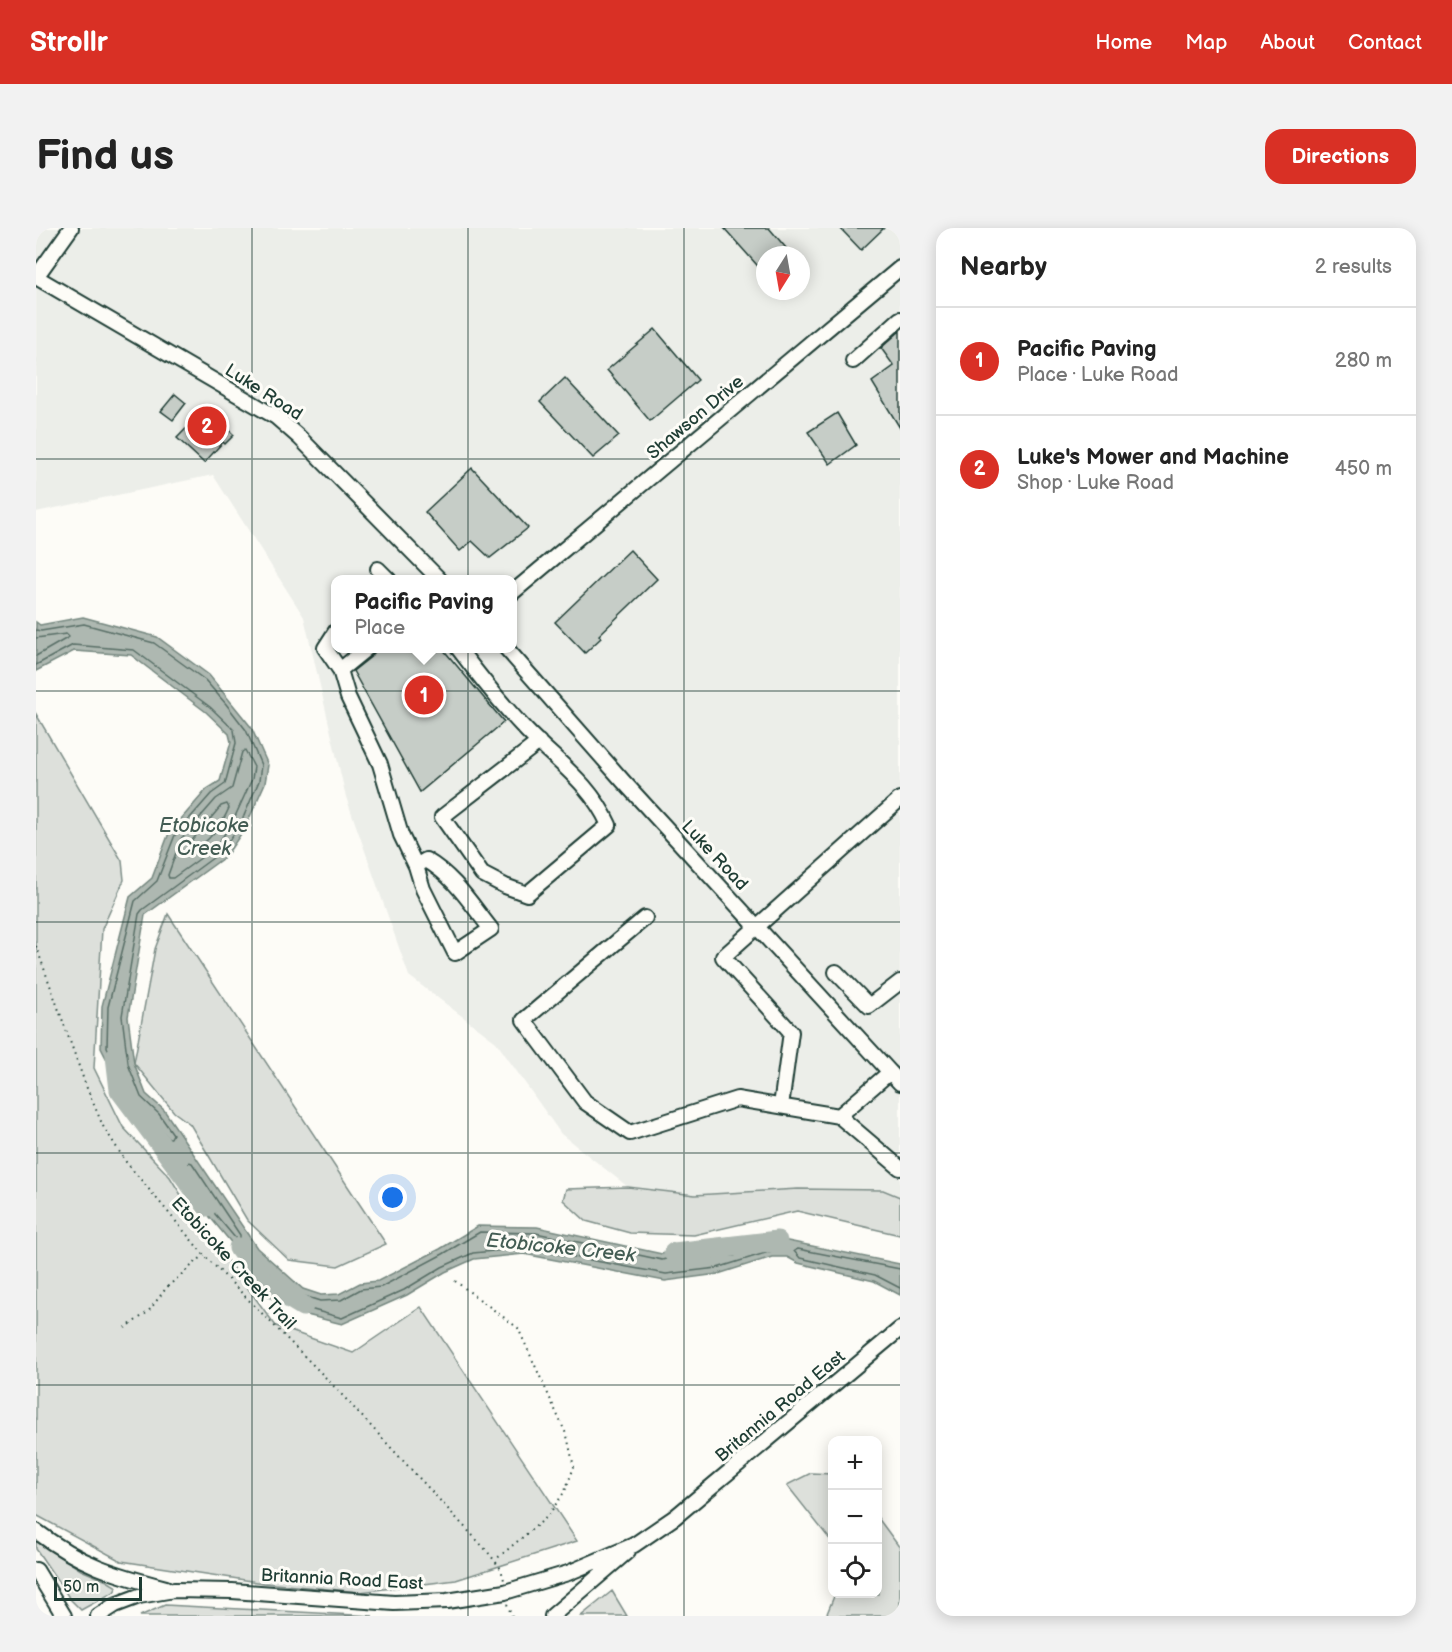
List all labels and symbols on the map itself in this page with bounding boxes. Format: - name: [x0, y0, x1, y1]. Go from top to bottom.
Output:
- north arrow: [756, 246, 810, 300]
- street label: Luke Road: [221, 360, 306, 425]
- street label: Shawson Drive: [643, 371, 748, 464]
- pin: 2: [188, 404, 226, 448]
- pin: 1: [404, 672, 444, 718]
- water label: Etobicoke Creek: [159, 814, 249, 861]
- street label: Luke Road: [677, 816, 752, 895]
- your location: [378, 1183, 407, 1212]
- street label: Etobicoke Creek Trail: [167, 1193, 300, 1334]
- water label: Etobicoke Creek: [485, 1228, 638, 1268]
- street label: Britannia Road East: [711, 1346, 850, 1467]
- street label: Britannia Road East: [260, 1565, 424, 1594]
- scale bar: [54, 1574, 142, 1602]

